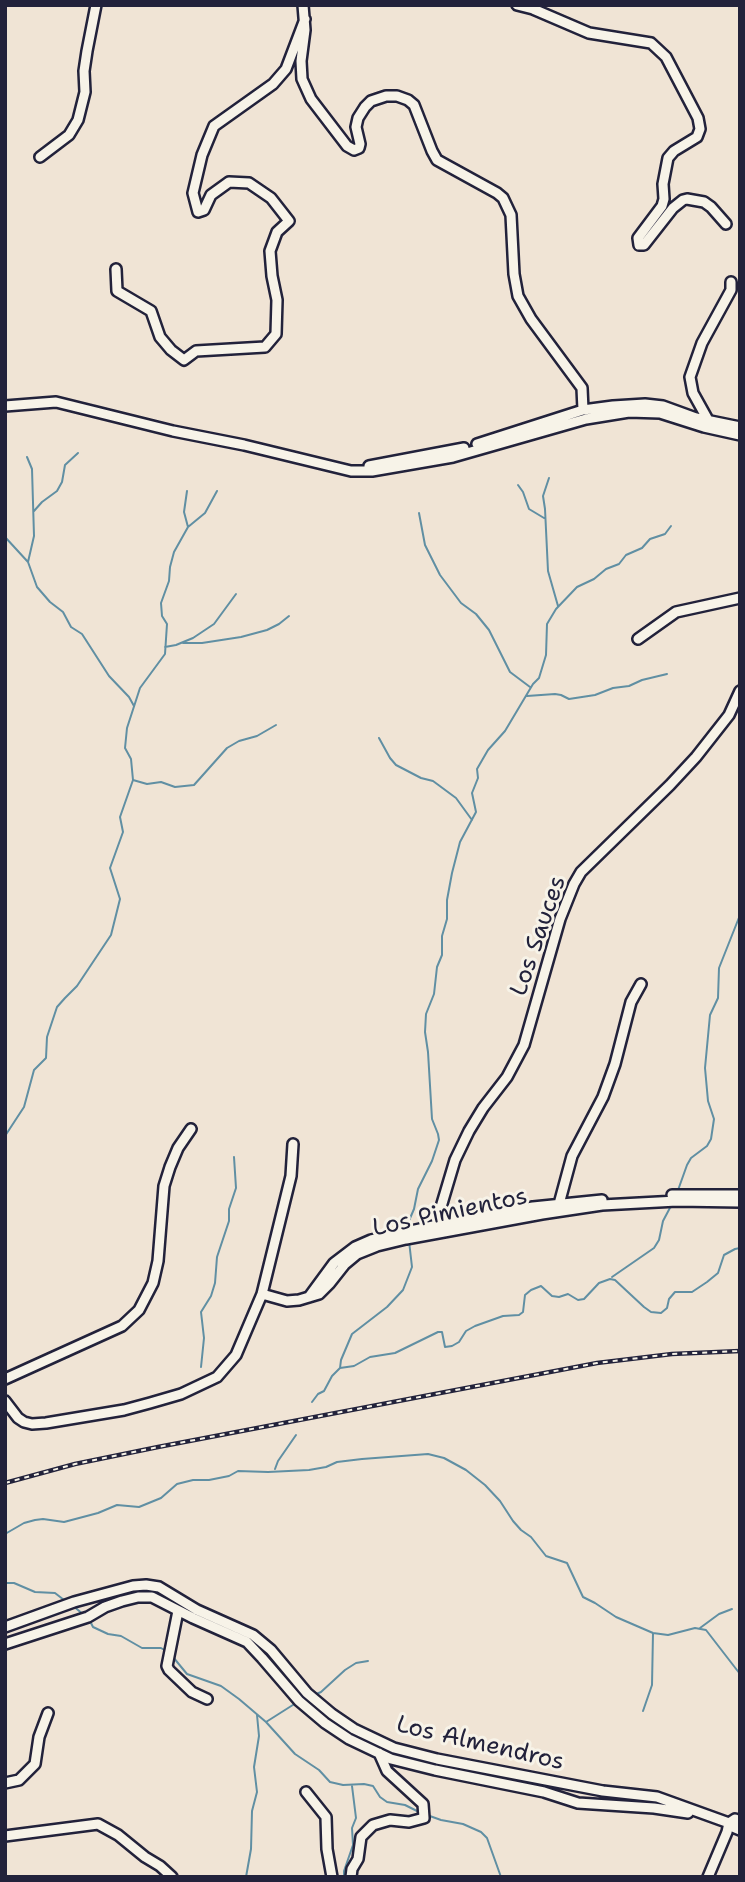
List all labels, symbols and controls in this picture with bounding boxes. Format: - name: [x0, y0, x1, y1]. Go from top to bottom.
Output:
- street label: Los Sauces: [505, 872, 573, 1000]
- street label: Los Pimientos: [370, 1183, 530, 1243]
- street label: Los Almendros: [393, 1711, 567, 1777]

